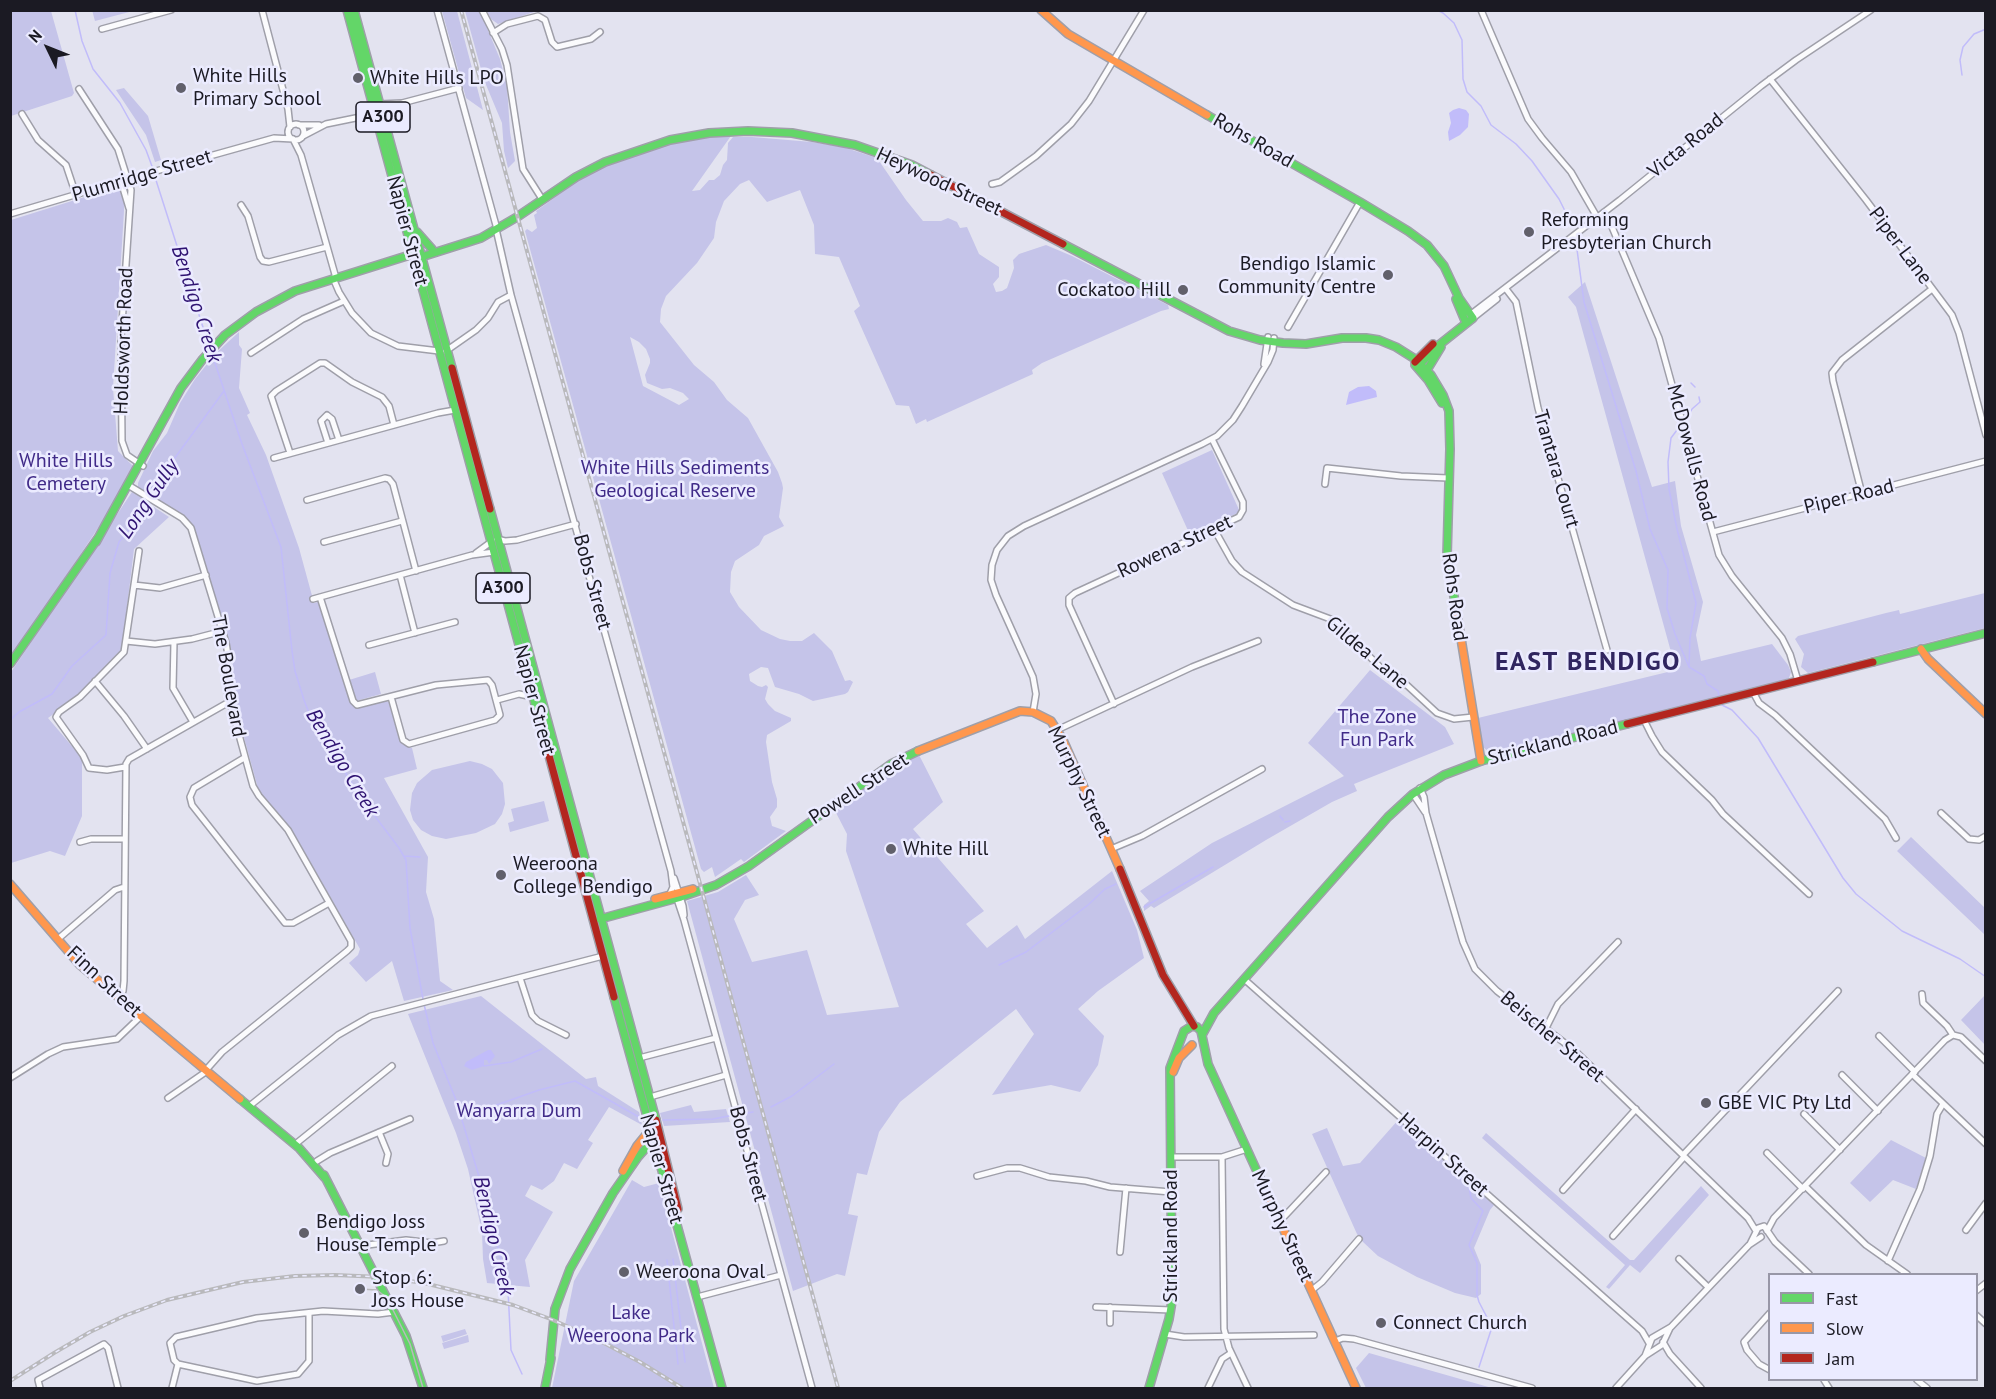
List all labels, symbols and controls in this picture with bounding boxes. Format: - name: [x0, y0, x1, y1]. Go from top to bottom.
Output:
- north arrow: [18, 18, 78, 78]
- text: N: [24, 25, 46, 46]
- place label: White Hills Primary School: [193, 64, 321, 111]
- place label: White Hills LPO: [370, 66, 504, 90]
- marker: White Hills LPO: [351, 71, 365, 85]
- marker: White Hills Primary School: [174, 81, 188, 95]
- road number: A300: [356, 102, 410, 132]
- street label: Rohs Road: [1209, 108, 1297, 174]
- street label: Victa Road: [1643, 108, 1729, 184]
- street label: Heywood Street: [872, 142, 1006, 222]
- street label: Plumridge Street: [69, 145, 215, 207]
- street label: Napier Street: [381, 173, 433, 289]
- street label: Piper Lane: [1863, 203, 1937, 289]
- place label: Reforming Presbyterian Church: [1541, 208, 1712, 255]
- marker: Reforming Presbyterian Church: [1522, 225, 1536, 239]
- water label: Bendigo Creek: [165, 242, 227, 366]
- place label: Bendigo Islamic Community Centre: [1218, 252, 1376, 299]
- street label: Holdsworth Road: [109, 267, 139, 415]
- marker: Bendigo Islamic Community Centre: [1381, 268, 1395, 282]
- place label: Cockatoo Hill: [1057, 278, 1171, 302]
- marker: Cockatoo Hill: [1176, 283, 1190, 297]
- street label: McDowalls Road: [1661, 382, 1721, 524]
- street label: Trantara Court: [1528, 407, 1584, 531]
- park label: White Hills Cemetery: [19, 449, 113, 496]
- water label: Long Gully: [113, 454, 185, 544]
- park label: White Hills Sediments Geological Reserve: [581, 456, 769, 503]
- street label: Piper Road: [1801, 474, 1897, 520]
- street label: Rowena Street: [1114, 510, 1236, 584]
- street label: Bobs Street: [568, 532, 616, 632]
- street label: Rohs Road: [1436, 551, 1472, 643]
- road number: A300: [476, 573, 530, 603]
- street label: Gildea Lane: [1321, 611, 1413, 695]
- street label: The Boulevard: [205, 613, 251, 739]
- street label: Napier Street: [508, 642, 560, 758]
- district label: EAST BENDIGO: [1495, 647, 1681, 679]
- water label: Bendigo Creek: [300, 704, 384, 822]
- park label: The Zone Fun Park: [1337, 705, 1417, 752]
- street label: Strickland Road: [1485, 715, 1621, 771]
- street label: Murphy Street: [1042, 722, 1116, 842]
- street label: Powell Street: [805, 748, 913, 830]
- place label: White Hill: [903, 837, 988, 861]
- marker: White Hill: [884, 842, 898, 856]
- place label: Weeroona College Bendigo: [513, 852, 653, 899]
- marker: Weeroona College Bendigo: [494, 868, 508, 882]
- street label: Finn Street: [61, 941, 147, 1023]
- street label: Beischer Street: [1495, 986, 1609, 1088]
- place label: GBE VIC Pty Ltd: [1718, 1091, 1851, 1115]
- marker: GBE VIC Pty Ltd: [1699, 1096, 1713, 1110]
- park label: Wanyarra Dum: [457, 1099, 581, 1123]
- street label: Bobs Street: [724, 1104, 772, 1204]
- street label: Harpin Street: [1393, 1108, 1493, 1202]
- street label: Napier Street: [634, 1111, 688, 1227]
- street label: Murphy Street: [1246, 1166, 1318, 1286]
- street label: Strickland Road: [1159, 1169, 1183, 1303]
- water label: Bendigo Creek: [467, 1174, 519, 1298]
- place label: Bendigo Joss House Temple: [316, 1210, 437, 1257]
- marker: Bendigo Joss House Temple: [297, 1226, 311, 1240]
- place label: Weeroona Oval: [636, 1260, 765, 1284]
- marker: Weeroona Oval: [617, 1265, 631, 1279]
- place label: Stop 6: Joss House: [372, 1266, 464, 1313]
- legend: [1768, 1273, 1978, 1381]
- marker: Stop 6: Joss House: [353, 1282, 367, 1296]
- text: Fast: [1826, 1287, 1858, 1310]
- park label: Lake Weeroona Park: [567, 1301, 695, 1348]
- place label: Connect Church: [1393, 1311, 1527, 1335]
- marker: Connect Church: [1374, 1316, 1388, 1330]
- text: Slow: [1826, 1317, 1864, 1340]
- text: Jam: [1826, 1347, 1855, 1370]

